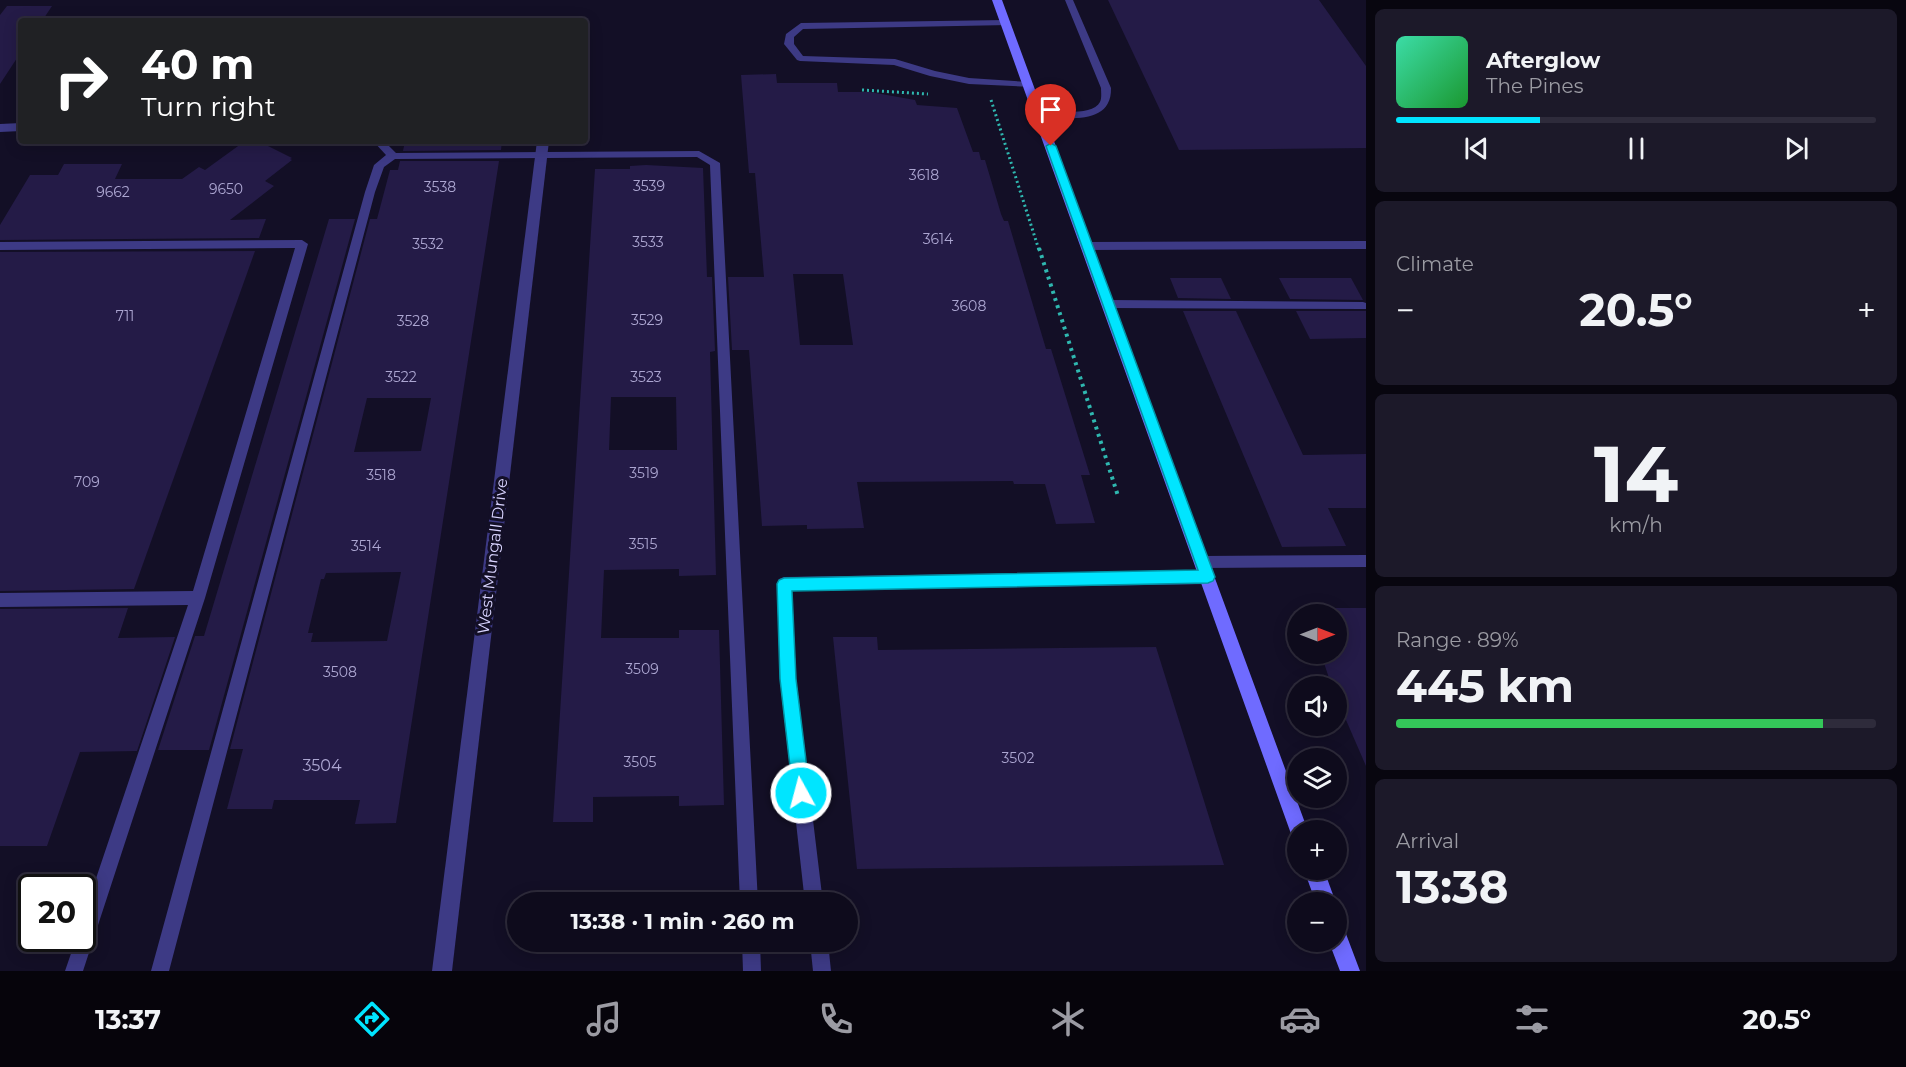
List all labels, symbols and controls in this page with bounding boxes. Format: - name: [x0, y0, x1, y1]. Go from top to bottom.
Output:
- text: 40 m: [141, 38, 254, 90]
- icon: right: [42, 42, 120, 120]
- text: Afterglow: [1486, 47, 1600, 74]
- text: The Pines: [1486, 74, 1583, 98]
- pin: [1025, 84, 1076, 146]
- text: Turn right: [141, 90, 276, 123]
- icon: arrive: [1034, 93, 1067, 126]
- icon: previous: [1460, 132, 1493, 165]
- icon: pause: [1620, 132, 1653, 165]
- icon: next: [1780, 132, 1813, 165]
- house number: 3618: [909, 166, 939, 184]
- house number: 3539: [633, 177, 665, 195]
- house number: 3538: [424, 178, 456, 196]
- house number: 9650: [209, 180, 243, 198]
- house number: 9662: [96, 183, 130, 201]
- house number: 3614: [923, 230, 954, 248]
- house number: 3533: [632, 233, 664, 251]
- house number: 3532: [412, 235, 444, 253]
- text: Climate: [1396, 252, 1474, 276]
- text: 20.5°: [1579, 282, 1693, 337]
- text: −: [1396, 290, 1415, 330]
- text: +: [1857, 290, 1876, 330]
- house number: 3608: [952, 297, 986, 315]
- house number: 711: [116, 307, 134, 325]
- house number: 3529: [631, 311, 663, 329]
- house number: 3528: [397, 312, 429, 330]
- house number: 3522: [385, 368, 417, 386]
- house number: 3523: [630, 368, 662, 386]
- text: 14: [1594, 426, 1678, 522]
- house number: 3519: [629, 464, 659, 482]
- house number: 3518: [366, 466, 396, 484]
- house number: 709: [74, 473, 100, 491]
- street label: West Mungall Drive: [473, 477, 511, 635]
- text: km/h: [1609, 513, 1663, 537]
- house number: 3515: [629, 535, 657, 553]
- house number: 3514: [351, 537, 382, 555]
- north arrow: [1287, 604, 1347, 664]
- map controls: [1287, 604, 1347, 952]
- text: Range · 89%: [1396, 628, 1519, 652]
- text: 445 km: [1396, 658, 1574, 713]
- house number: 3509: [625, 660, 659, 678]
- house number: 3508: [323, 663, 357, 681]
- button: sound: [1287, 676, 1347, 736]
- button: layers: [1287, 748, 1347, 808]
- house number: 3502: [1002, 749, 1034, 767]
- house number: 3505: [624, 753, 657, 771]
- house number: 3504: [302, 756, 342, 775]
- position arrow: [769, 761, 833, 825]
- button: +: [1287, 820, 1347, 880]
- text: Arrival: [1396, 829, 1459, 853]
- text: 13:38: [1396, 859, 1508, 914]
- speed limit sign: 20: [18, 874, 96, 952]
- button: −: [1287, 892, 1347, 952]
- text: 13:38 · 1 min · 260 m: [570, 908, 795, 935]
- icon: directions: [351, 998, 393, 1040]
- icon: music: [583, 998, 625, 1040]
- icon: phone: [815, 998, 857, 1040]
- icon: climate: [1047, 998, 1089, 1040]
- icon: car: [1279, 998, 1321, 1040]
- icon: filters: [1511, 998, 1553, 1040]
- text: 13:37: [95, 1003, 161, 1036]
- text: 20.5°: [1743, 1003, 1811, 1036]

